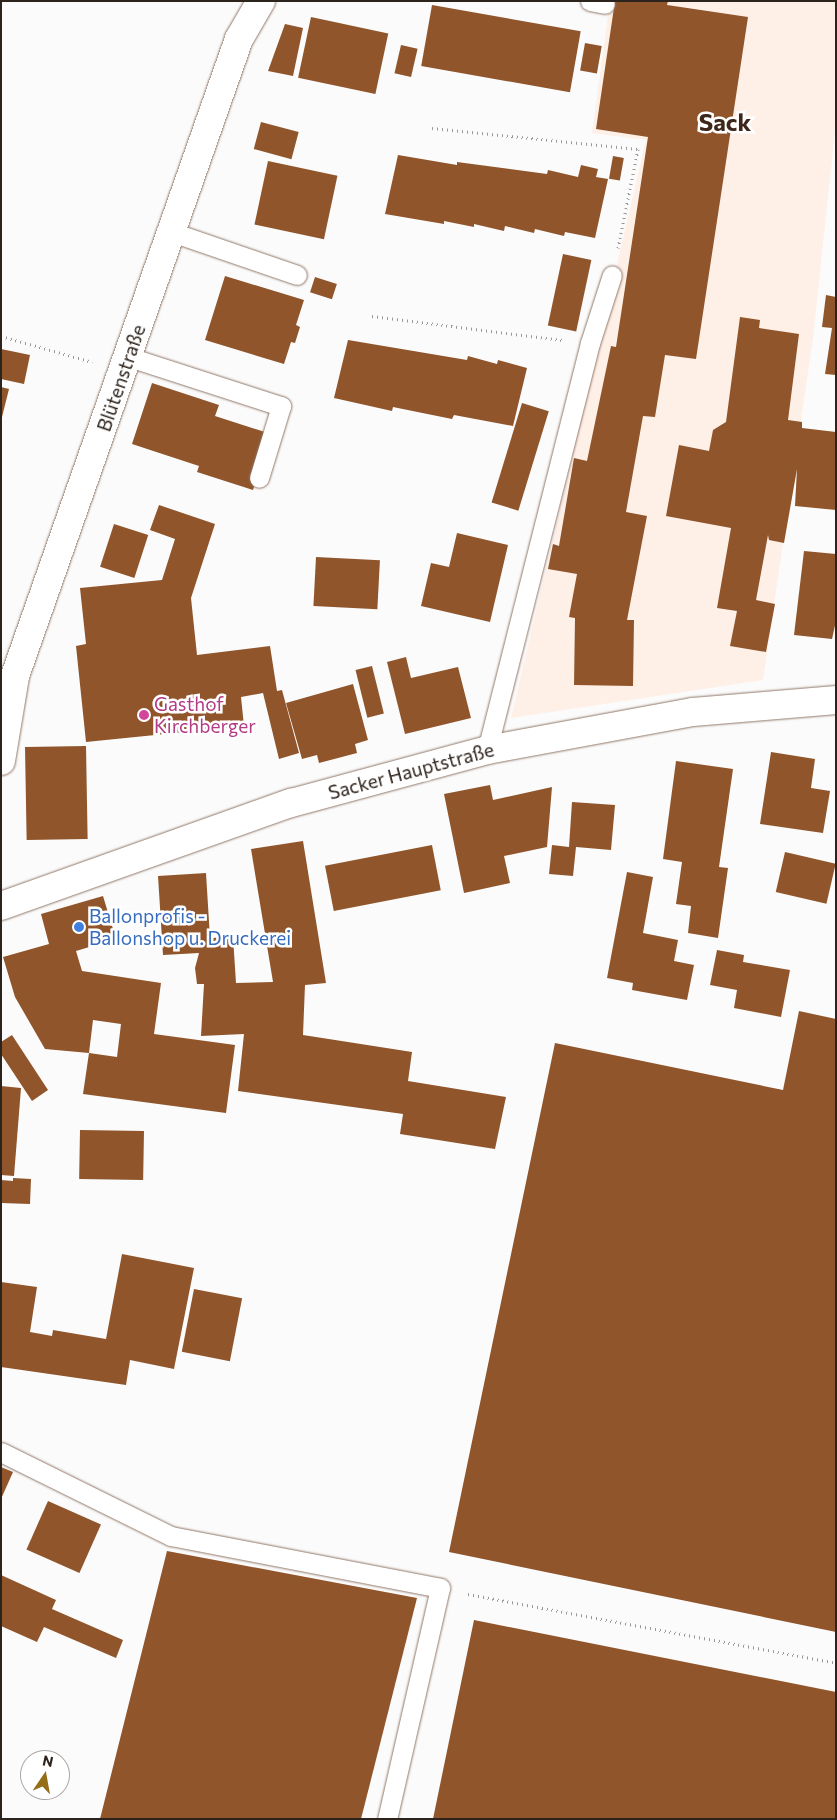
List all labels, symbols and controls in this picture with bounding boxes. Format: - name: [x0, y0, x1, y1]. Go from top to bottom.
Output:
- district label: Sack: [699, 108, 751, 136]
- street label: Blütenstraße: [92, 322, 150, 434]
- place label: Gasthof Kirchberger: [154, 693, 256, 737]
- marker: Gasthof Kirchberger: [138, 709, 150, 721]
- street label: Sacker Hauptstraße: [326, 738, 496, 804]
- place label: Ballonprofis - Ballonshop u. Druckerei: [89, 905, 291, 949]
- marker: Ballonprofis - Ballonshop u. Druckerei: [73, 921, 85, 933]
- north arrow: [20, 1750, 70, 1800]
- text: N: [41, 1751, 55, 1770]

